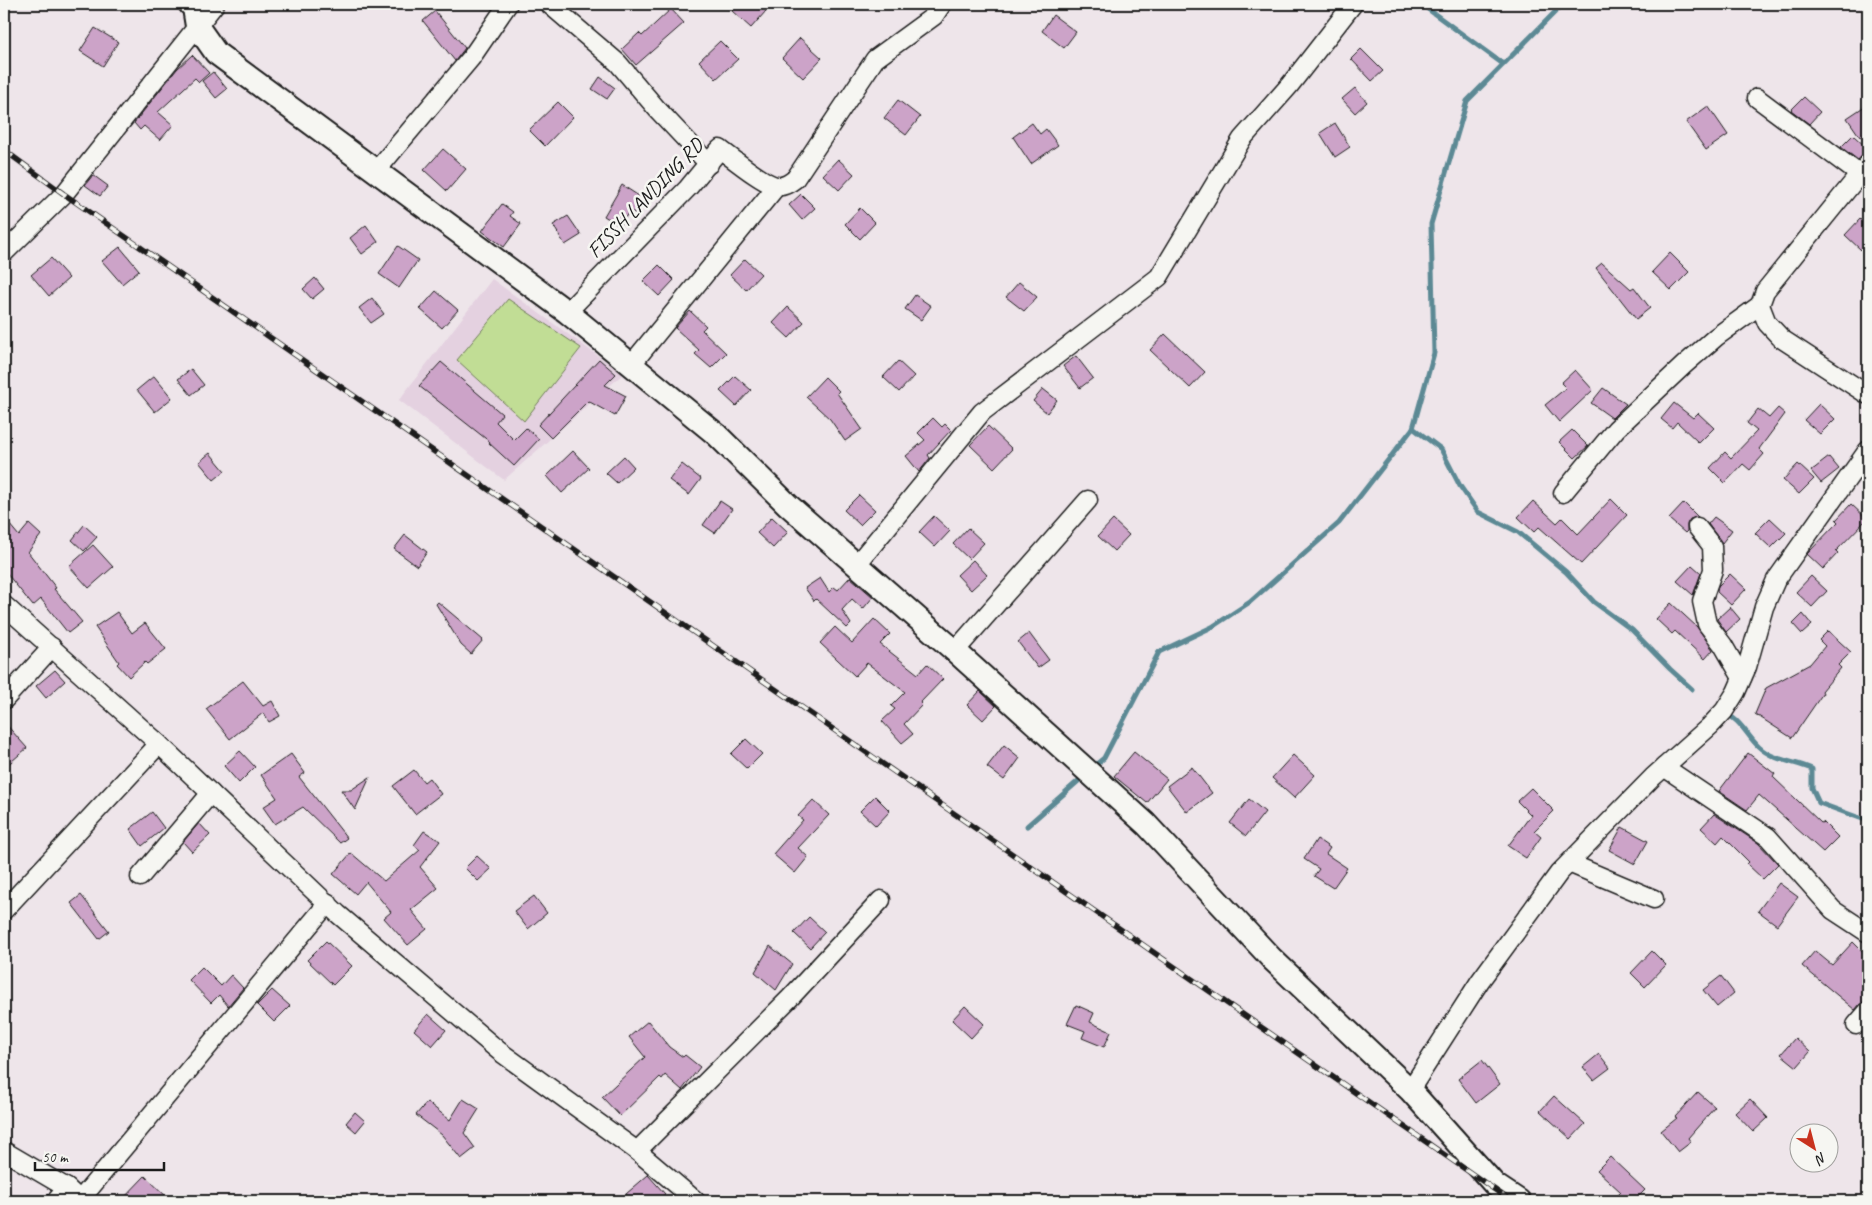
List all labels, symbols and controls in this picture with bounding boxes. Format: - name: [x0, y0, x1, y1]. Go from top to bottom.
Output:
- street label: FISSH LANDING RD: [581, 131, 710, 263]
- north arrow: [1790, 1122, 1840, 1172]
- scale bar: [35, 1140, 164, 1172]
- text: 50 m: [42, 1148, 69, 1167]
- text: N: [1811, 1149, 1830, 1169]

